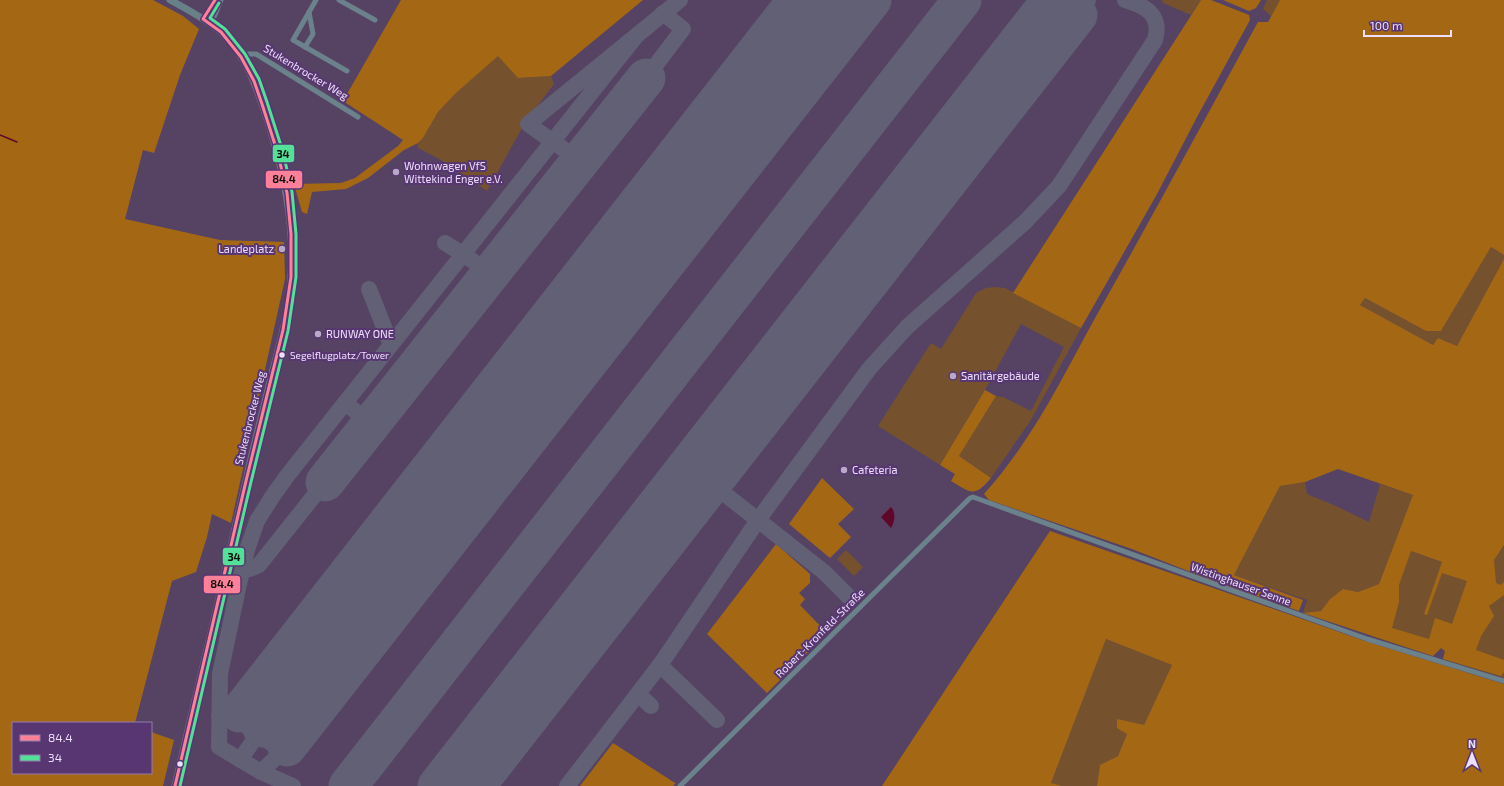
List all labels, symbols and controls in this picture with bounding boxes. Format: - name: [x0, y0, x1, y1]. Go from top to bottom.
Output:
- scale bar: [1364, 12, 1451, 38]
- text: 100 m: [1370, 18, 1402, 32]
- street label: Stukenbrocker Weg: [262, 41, 351, 102]
- line badge: 34: [272, 144, 295, 163]
- text: 34: [276, 147, 290, 160]
- place label: Wohnwagen VfS Wittekind Enger e.V.: [404, 159, 503, 185]
- marker: Wohnwagen VfS Wittekind Enger e.V.: [391, 167, 401, 177]
- line badge: 84.4: [265, 170, 303, 189]
- text: 84.4: [272, 172, 296, 185]
- place label: Landeplatz: [218, 242, 274, 255]
- marker: Landeplatz: [277, 244, 287, 254]
- place label: RUNWAY ONE: [326, 327, 394, 340]
- marker: RUNWAY ONE: [313, 329, 323, 339]
- place label: Segelflugplatz/Tower: [290, 349, 389, 361]
- marker: Segelflugplatz/Tower: [277, 350, 287, 360]
- street label: Stukenbrocker Weg: [232, 369, 268, 466]
- place label: Sanitärgebäude: [961, 369, 1040, 382]
- marker: Sanitärgebäude: [948, 371, 958, 381]
- place label: Cafeteria: [852, 463, 898, 476]
- marker: Cafeteria: [839, 465, 849, 475]
- line badge: 34: [222, 547, 245, 566]
- text: 34: [227, 550, 241, 563]
- street label: Wistinghauser Senne: [1189, 559, 1293, 608]
- line badge: 84.4: [203, 575, 241, 594]
- text: 84.4: [210, 577, 234, 590]
- street label: Robert-Kronfeld-Straße: [772, 585, 867, 680]
- legend: [12, 722, 152, 774]
- text: 84.4: [48, 730, 73, 744]
- north arrow: [1452, 734, 1492, 774]
- text: N: [1468, 737, 1476, 750]
- text: 34: [48, 750, 62, 764]
- unlabelled marker: [175, 759, 185, 769]

